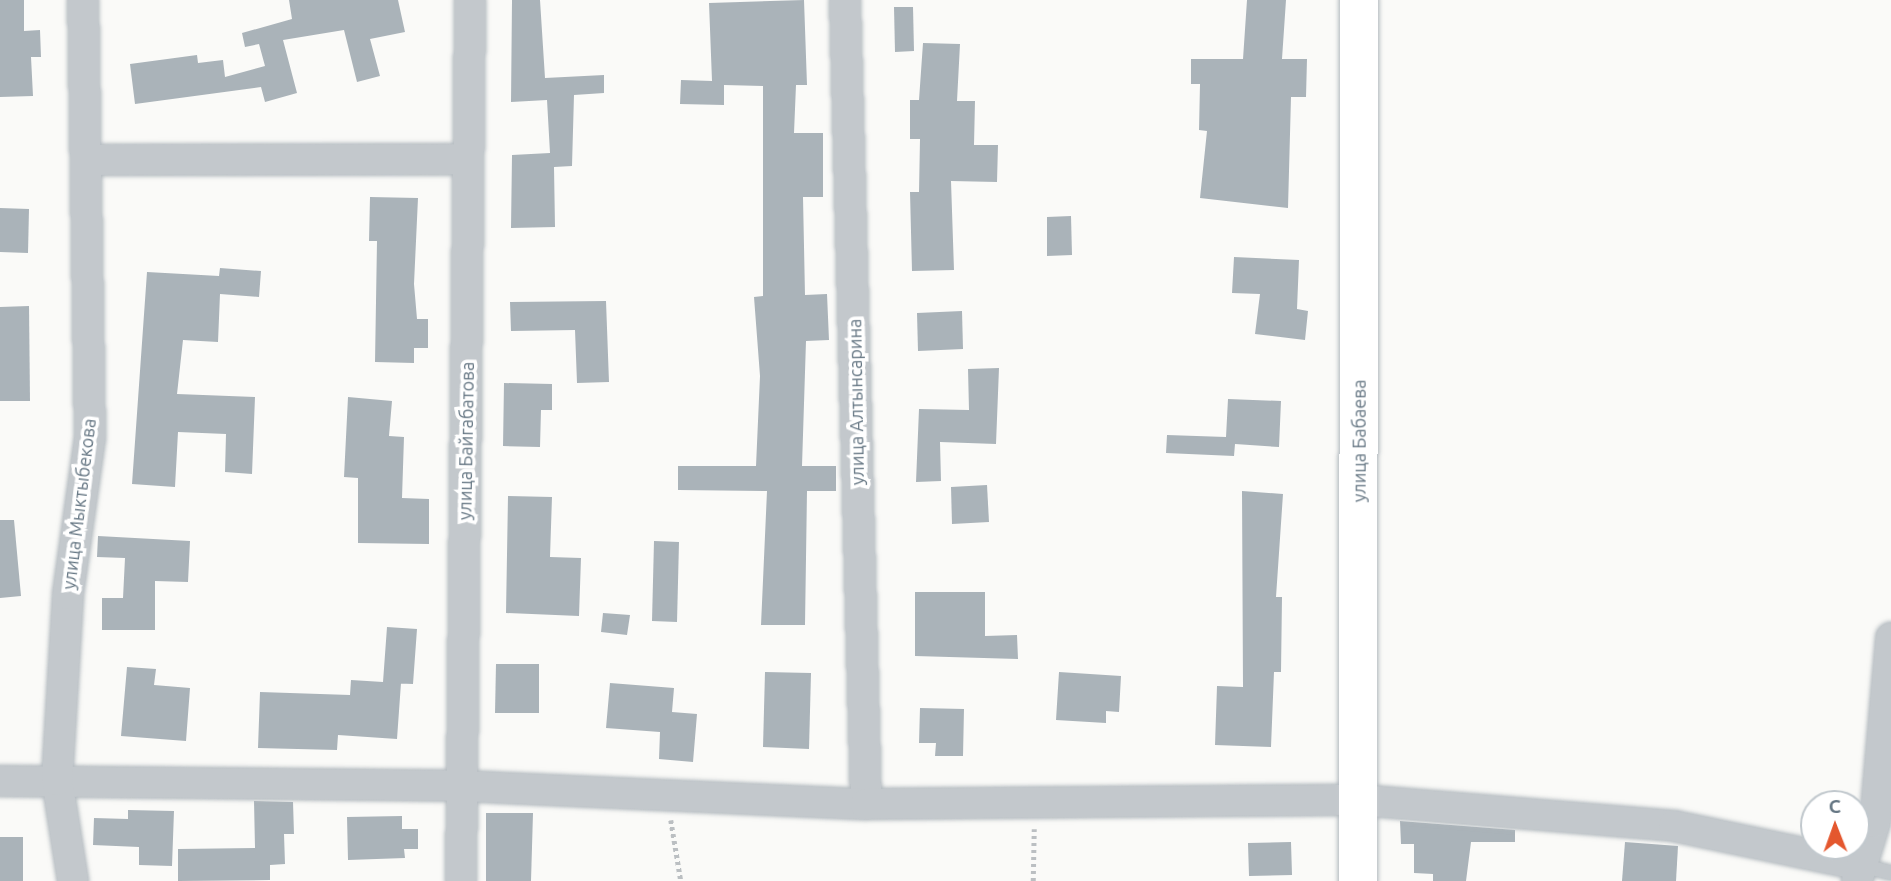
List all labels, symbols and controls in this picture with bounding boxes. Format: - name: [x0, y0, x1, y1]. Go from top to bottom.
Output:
- street label: улица Алтынсарина: [844, 319, 868, 485]
- street label: улица Байгабатова: [454, 362, 478, 520]
- street label: улица Бабаева: [1348, 380, 1370, 502]
- street label: улица Мыктыбекова: [58, 417, 100, 591]
- north arrow: [1800, 790, 1870, 860]
- text: С: [1828, 795, 1841, 817]

